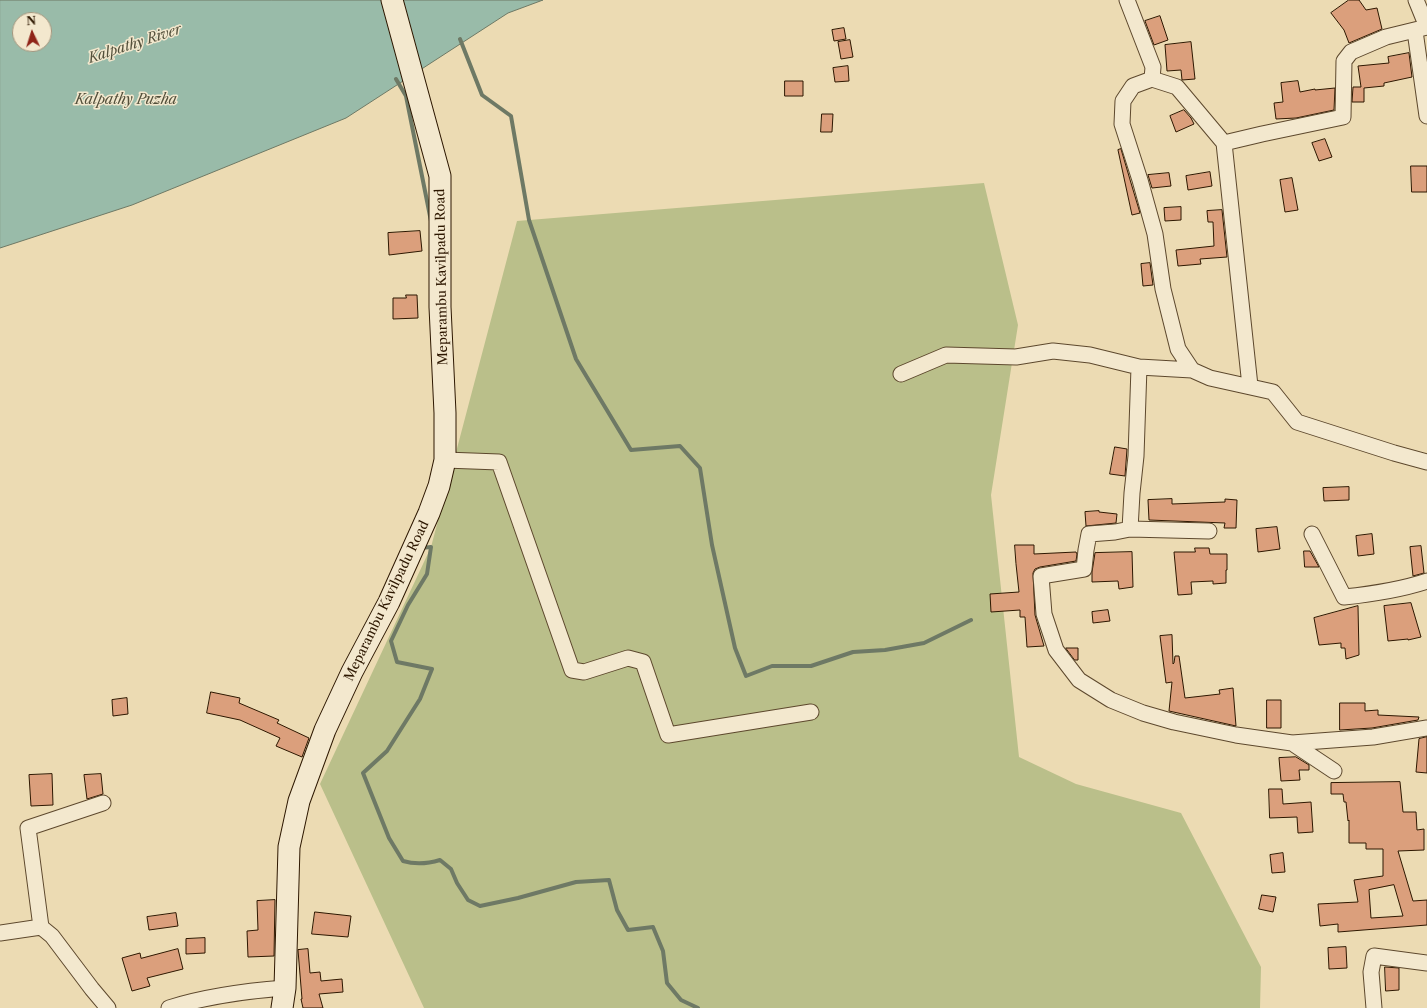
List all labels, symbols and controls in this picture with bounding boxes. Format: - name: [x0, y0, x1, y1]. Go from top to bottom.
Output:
- north arrow: [12, 12, 52, 52]
- text: N: [26, 14, 36, 28]
- water label: Kalpathy River: [86, 21, 184, 67]
- water label: Kalpathy Puzha: [75, 92, 177, 108]
- street label: Meparambu Kavilpadu Road: [433, 189, 451, 365]
- street label: Meparambu Kavilpadu Road: [341, 518, 433, 684]

